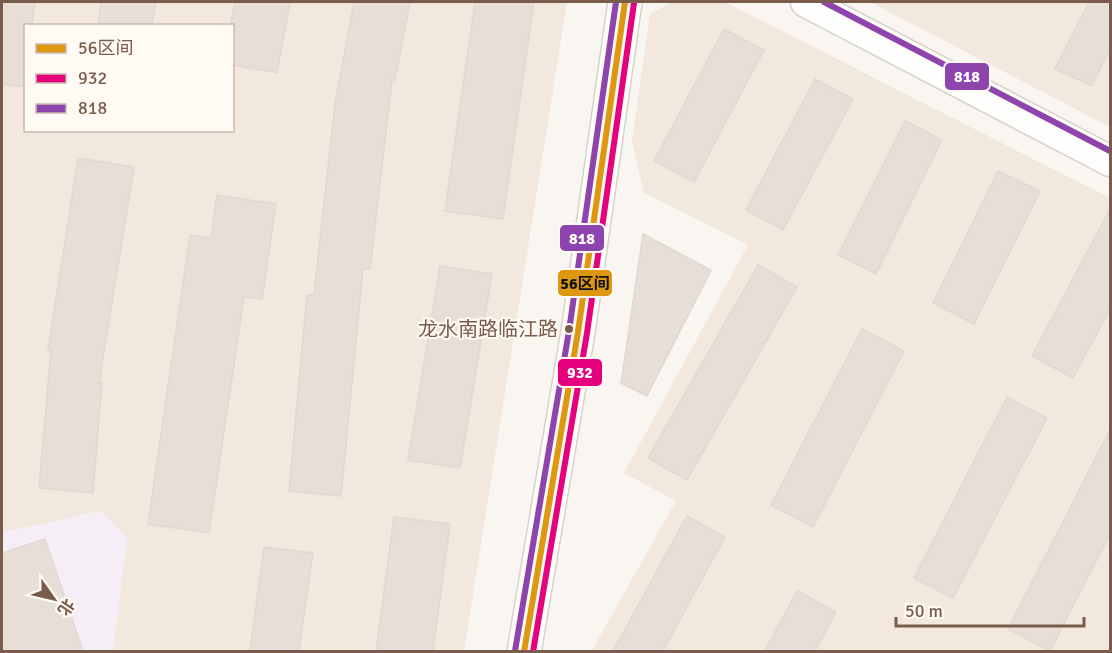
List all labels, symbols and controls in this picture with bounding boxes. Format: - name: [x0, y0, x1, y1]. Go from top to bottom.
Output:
- legend: [24, 24, 234, 132]
- text: 56区间: [78, 37, 133, 59]
- line badge: 818: [944, 62, 990, 91]
- text: 932: [78, 67, 107, 89]
- text: 818: [954, 67, 980, 87]
- text: 818: [78, 97, 107, 119]
- line badge: 818: [559, 224, 605, 252]
- text: 818: [569, 229, 595, 249]
- line badge: 56区间: [557, 269, 613, 297]
- text: 56区间: [560, 274, 610, 294]
- place label: 龙水南路临江路: [418, 317, 558, 342]
- marker: 龙水南路临江路: [563, 323, 575, 335]
- line badge: 932: [557, 358, 603, 387]
- text: 932: [567, 363, 593, 383]
- north arrow: [24, 569, 84, 629]
- scale bar: [896, 590, 1084, 628]
- text: 北: [53, 595, 78, 619]
- text: 50 m: [905, 600, 943, 622]

